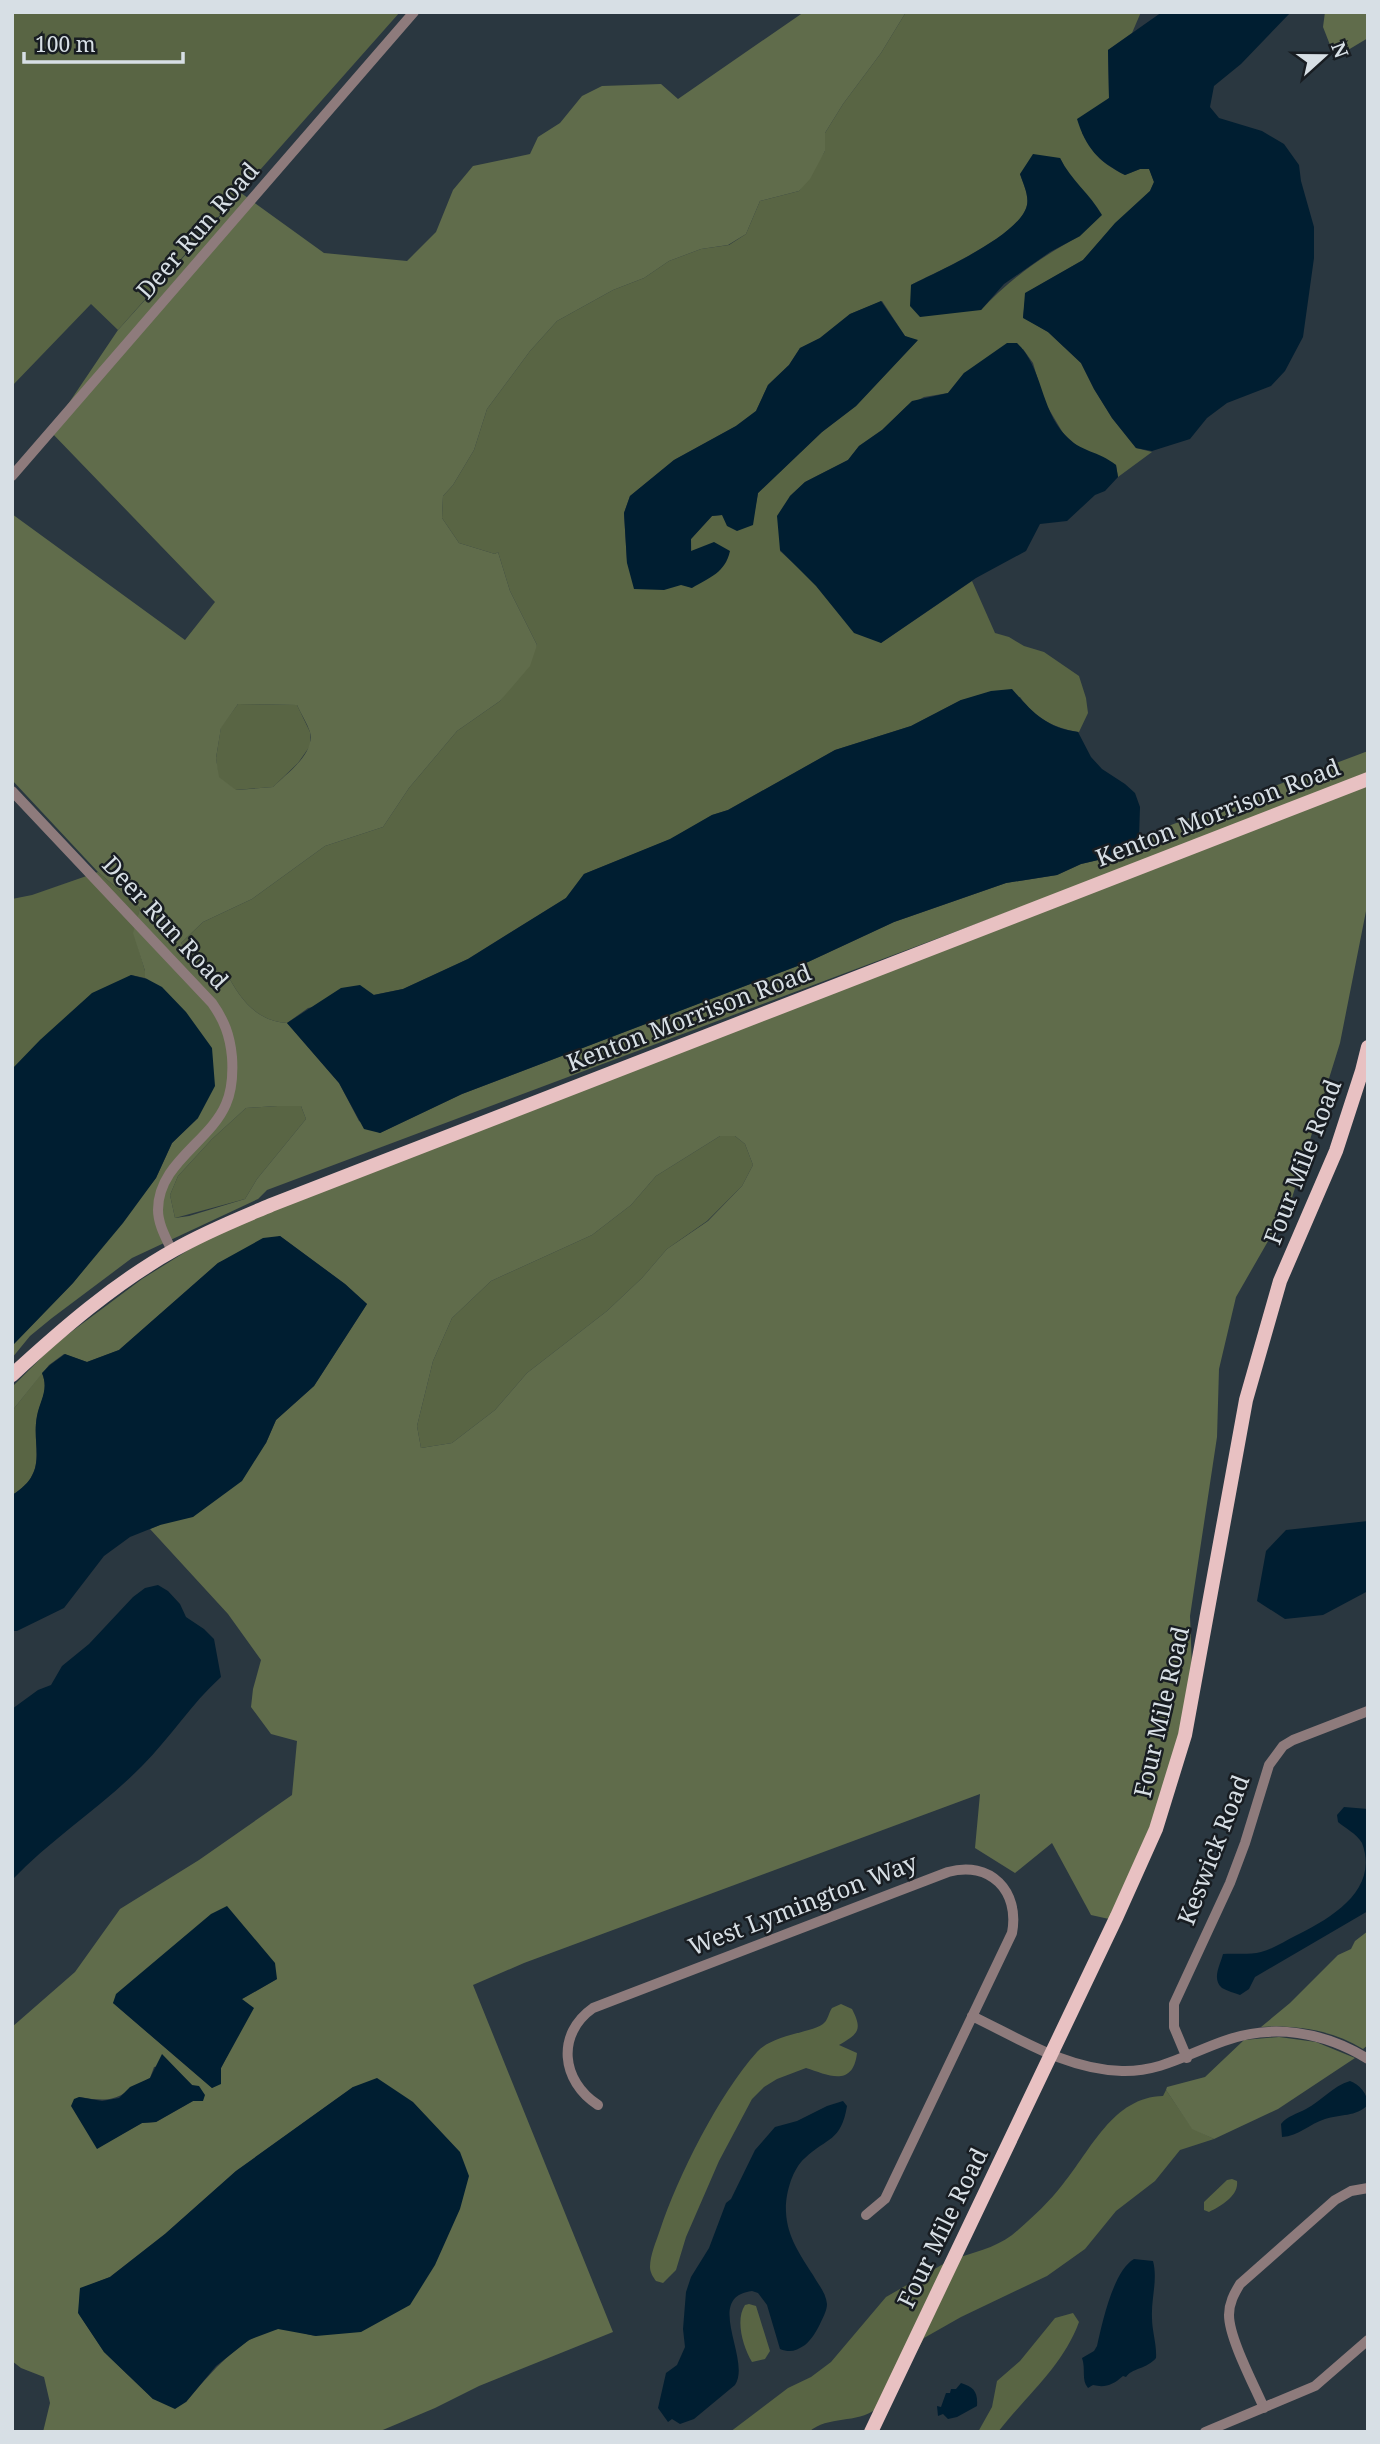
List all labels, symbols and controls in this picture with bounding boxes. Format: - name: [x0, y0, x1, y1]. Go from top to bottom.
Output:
- scale bar: [24, 21, 184, 65]
- north arrow: [1289, 21, 1359, 91]
- text: 100 m: [35, 30, 96, 58]
- text: N: [1325, 38, 1355, 62]
- street label: Deer Run Road: [128, 154, 266, 305]
- street label: Kenton Morrison Road: [1090, 750, 1345, 874]
- street label: Deer Run Road: [96, 848, 237, 996]
- street label: Kenton Morrison Road: [561, 955, 816, 1079]
- street label: Four Mile Road: [1255, 1074, 1348, 1249]
- street label: Four Mile Road: [1125, 1623, 1196, 1800]
- street label: Keswick Road: [1169, 1769, 1256, 1929]
- street label: West Lymington Way: [683, 1845, 922, 1962]
- street label: Four Mile Road: [889, 2142, 995, 2313]

